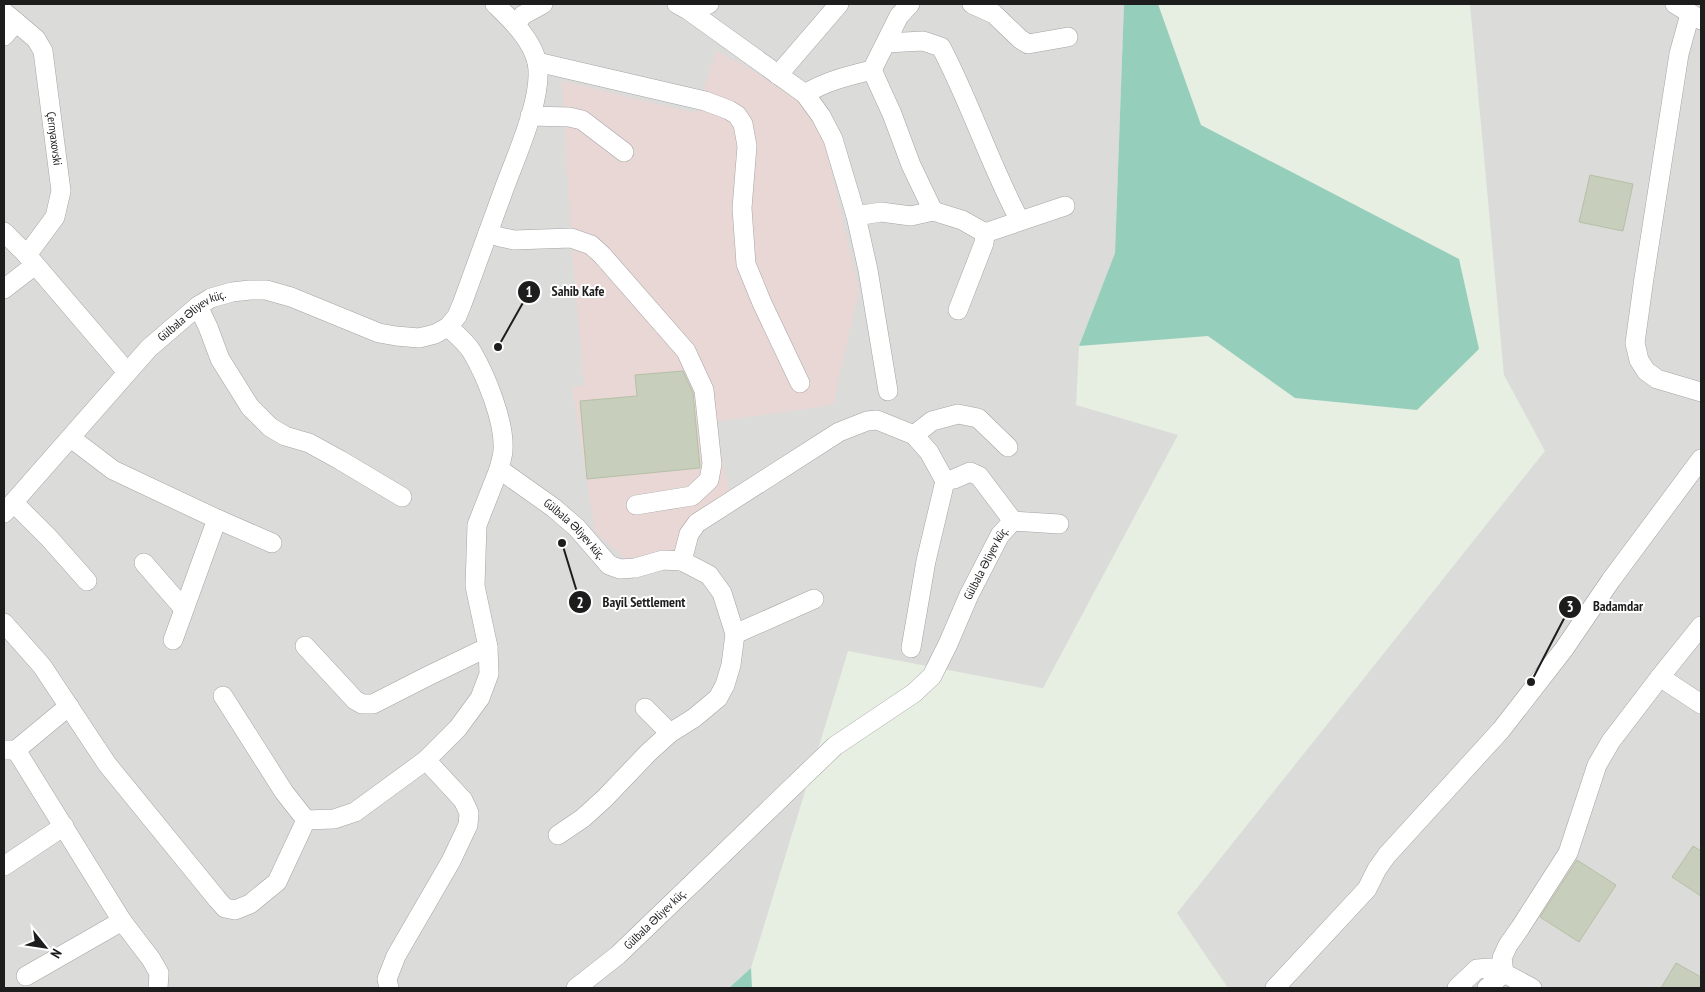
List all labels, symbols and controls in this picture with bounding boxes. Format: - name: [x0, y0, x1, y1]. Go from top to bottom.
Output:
- street label: Çernyaxovski: [44, 111, 66, 166]
- callout: Sahib Kafe: [517, 277, 615, 306]
- text: 1: [525, 282, 533, 301]
- text: Sahib Kafe: [551, 282, 605, 300]
- street label: Gülbala Əliyev küç.: [154, 286, 227, 344]
- street label: Gülbala Əliyev küç.: [541, 495, 609, 562]
- street label: Gülbala Əliyev küç.: [960, 523, 1011, 602]
- callout: Bayil Settlement: [567, 588, 695, 617]
- callout: Badamdar: [1558, 592, 1653, 621]
- text: 2: [576, 593, 584, 612]
- text: Bayil Settlement: [603, 593, 685, 611]
- text: 3: [1566, 597, 1574, 616]
- text: Badamdar: [1593, 597, 1644, 615]
- street label: Gülbala Əliyev küç.: [620, 885, 689, 952]
- north arrow: [20, 922, 70, 972]
- text: N: [47, 946, 66, 961]

